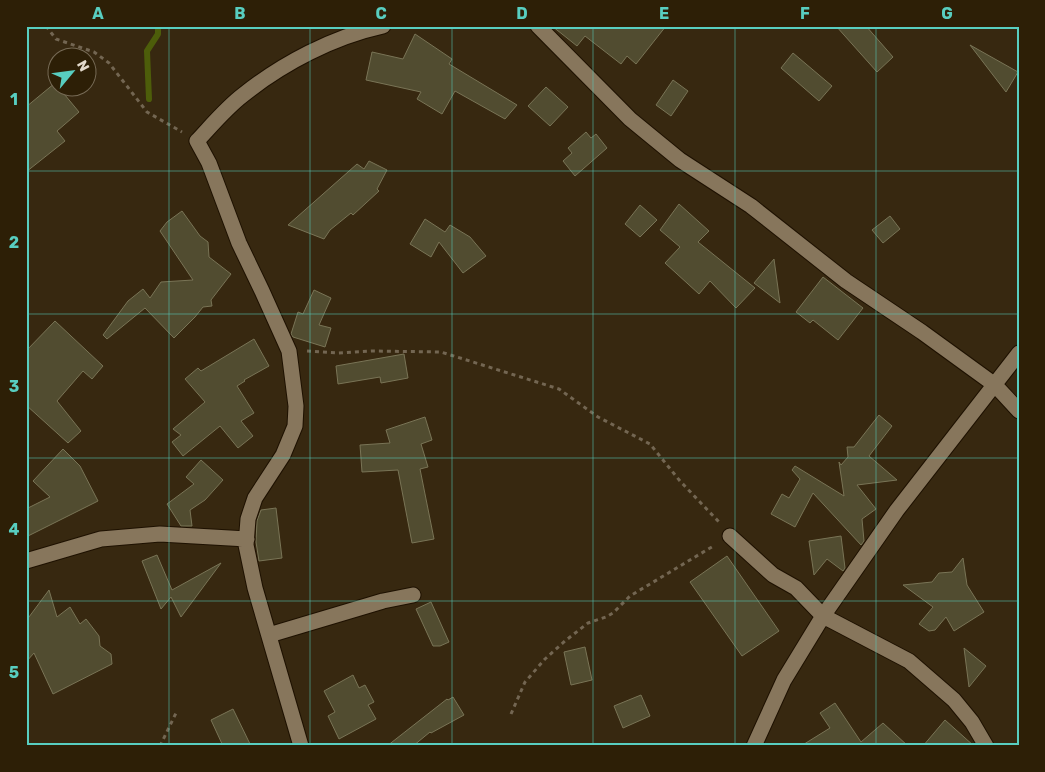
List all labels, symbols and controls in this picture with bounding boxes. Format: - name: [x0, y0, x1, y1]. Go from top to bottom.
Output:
- text: A: [92, 4, 104, 23]
- text: B: [234, 4, 246, 23]
- text: C: [375, 4, 387, 23]
- text: D: [516, 4, 528, 23]
- text: E: [659, 4, 669, 23]
- text: F: [800, 4, 810, 23]
- text: G: [941, 4, 953, 23]
- north arrow: [48, 48, 98, 98]
- text: N: [73, 57, 93, 74]
- text: 1: [10, 90, 18, 109]
- text: 2: [9, 233, 19, 252]
- text: 3: [9, 377, 19, 396]
- text: 4: [9, 520, 20, 539]
- text: 5: [9, 663, 19, 682]

